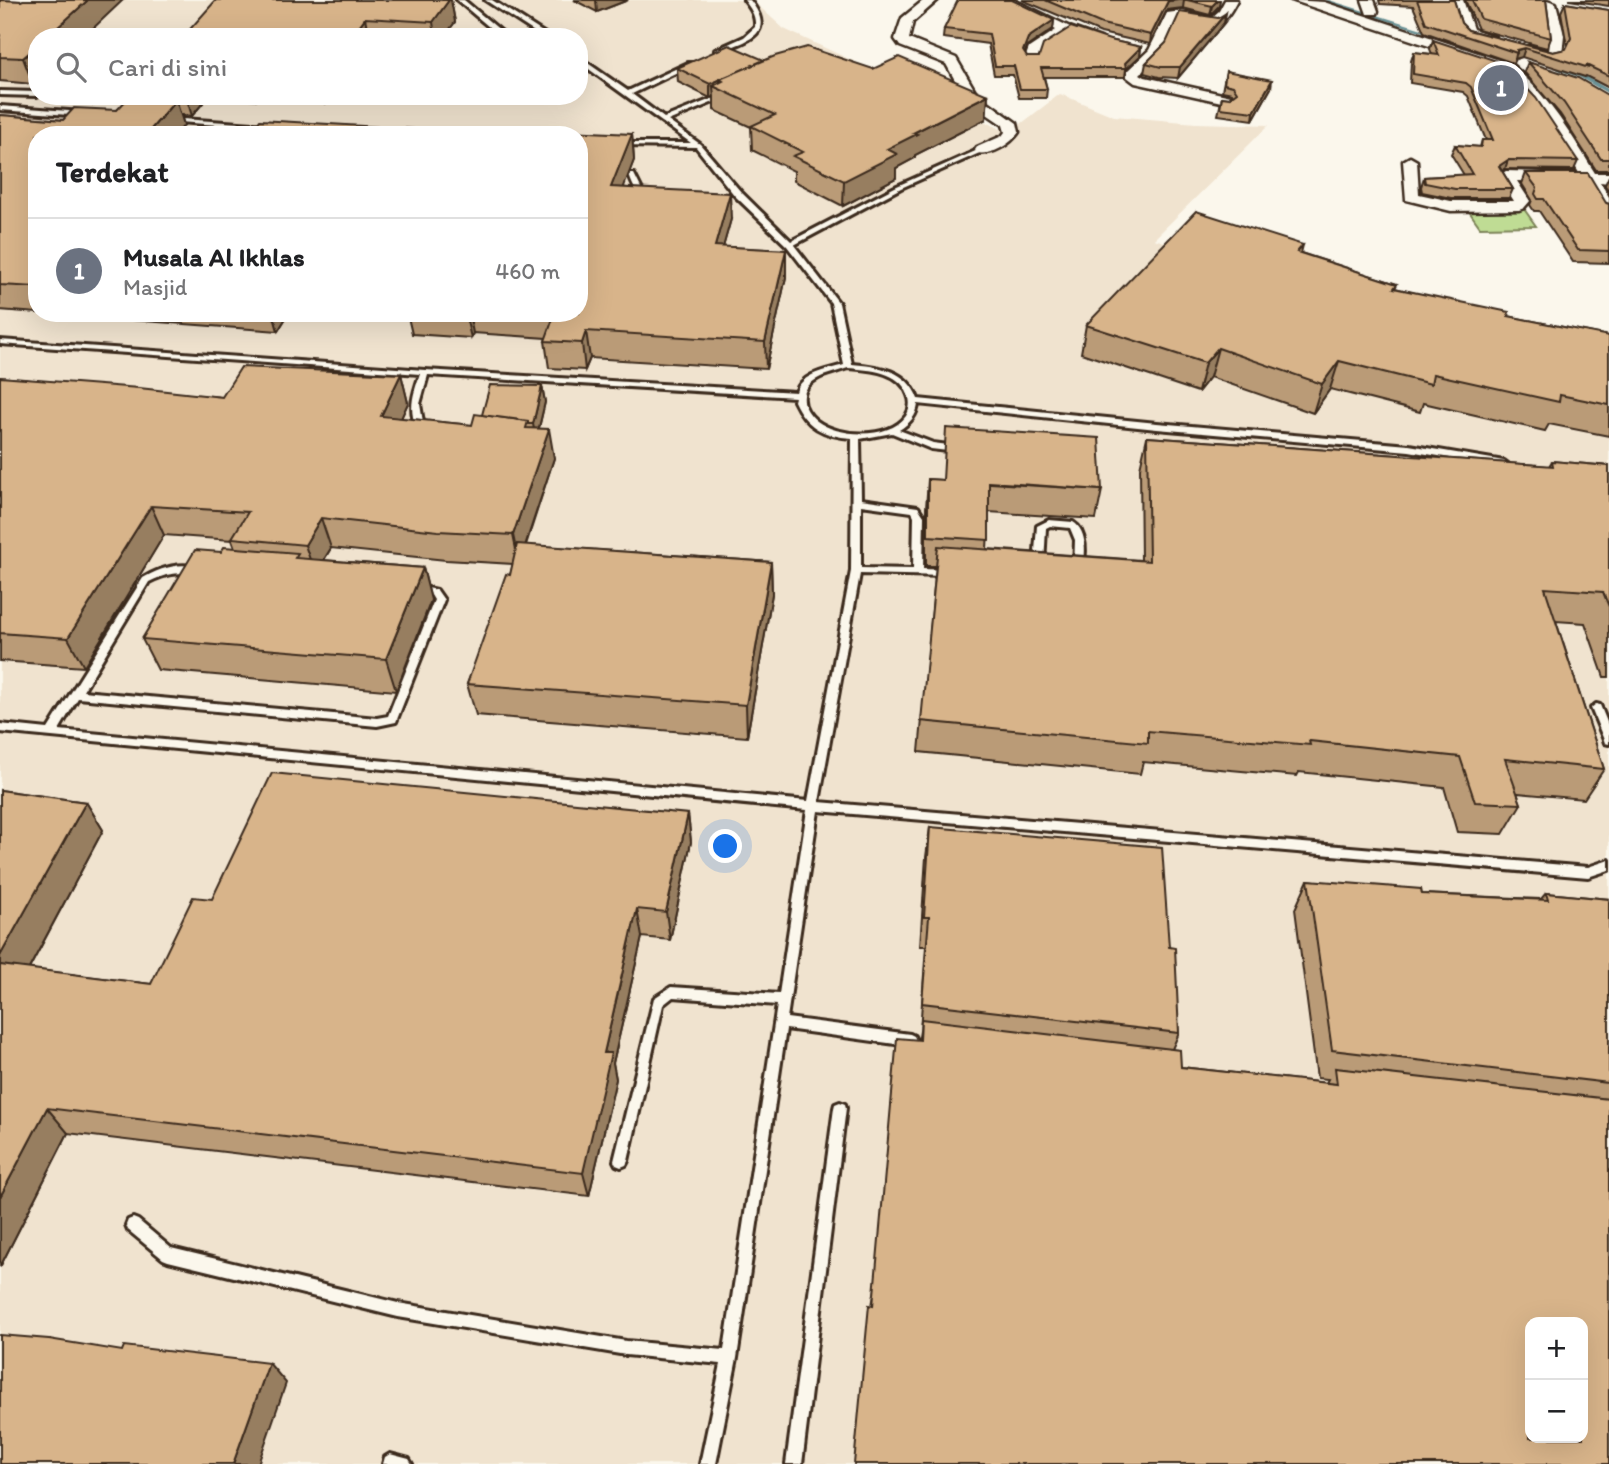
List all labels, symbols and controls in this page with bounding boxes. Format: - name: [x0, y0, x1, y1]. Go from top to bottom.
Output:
- search box: [28, 28, 588, 105]
- icon: search: [52, 48, 90, 86]
- text: Cari di sini: [108, 51, 227, 83]
- pin: 1: [1478, 62, 1524, 114]
- text: Terdekat: [56, 153, 169, 190]
- text: Musala Al Ikhlas: [123, 241, 305, 273]
- text: 1: [74, 257, 84, 285]
- text: 460 m: [495, 257, 560, 285]
- text: Masjid: [123, 273, 187, 301]
- your location: [708, 829, 742, 863]
- map controls: [1525, 1317, 1588, 1443]
- button: +: [1525, 1317, 1588, 1380]
- button: −: [1525, 1380, 1588, 1443]

